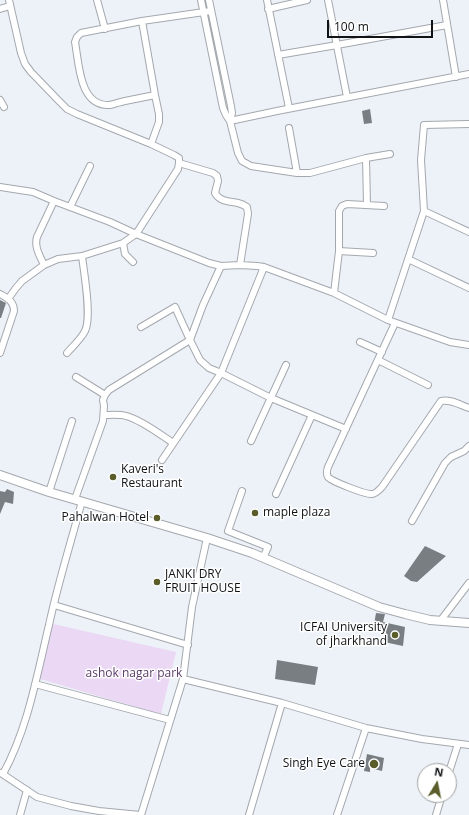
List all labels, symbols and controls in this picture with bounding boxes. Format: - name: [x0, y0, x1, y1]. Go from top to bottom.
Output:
- scale bar: [329, 12, 435, 38]
- text: 100 m: [334, 18, 369, 35]
- place label: Kaveri's Restaurant: [121, 463, 182, 491]
- marker: Kaveri's Restaurant: [108, 472, 118, 482]
- place label: maple plaza: [263, 506, 330, 520]
- marker: maple plaza: [250, 508, 260, 518]
- place label: Pahalwan Hotel: [62, 511, 149, 525]
- marker: Pahalwan Hotel: [152, 513, 162, 523]
- place label: JANKI DRY FRUIT HOUSE: [165, 568, 241, 596]
- marker: JANKI DRY FRUIT HOUSE: [152, 577, 162, 587]
- place label: ICFAI University of jharkhand: [300, 621, 387, 649]
- marker: ICFAI University of jharkhand: [390, 630, 400, 640]
- park label: ashok nagar park: [86, 667, 182, 681]
- place label: Singh Eye Care: [283, 757, 365, 771]
- marker: Singh Eye Care: [368, 758, 380, 770]
- north arrow: [417, 763, 457, 803]
- text: N: [433, 764, 445, 780]

